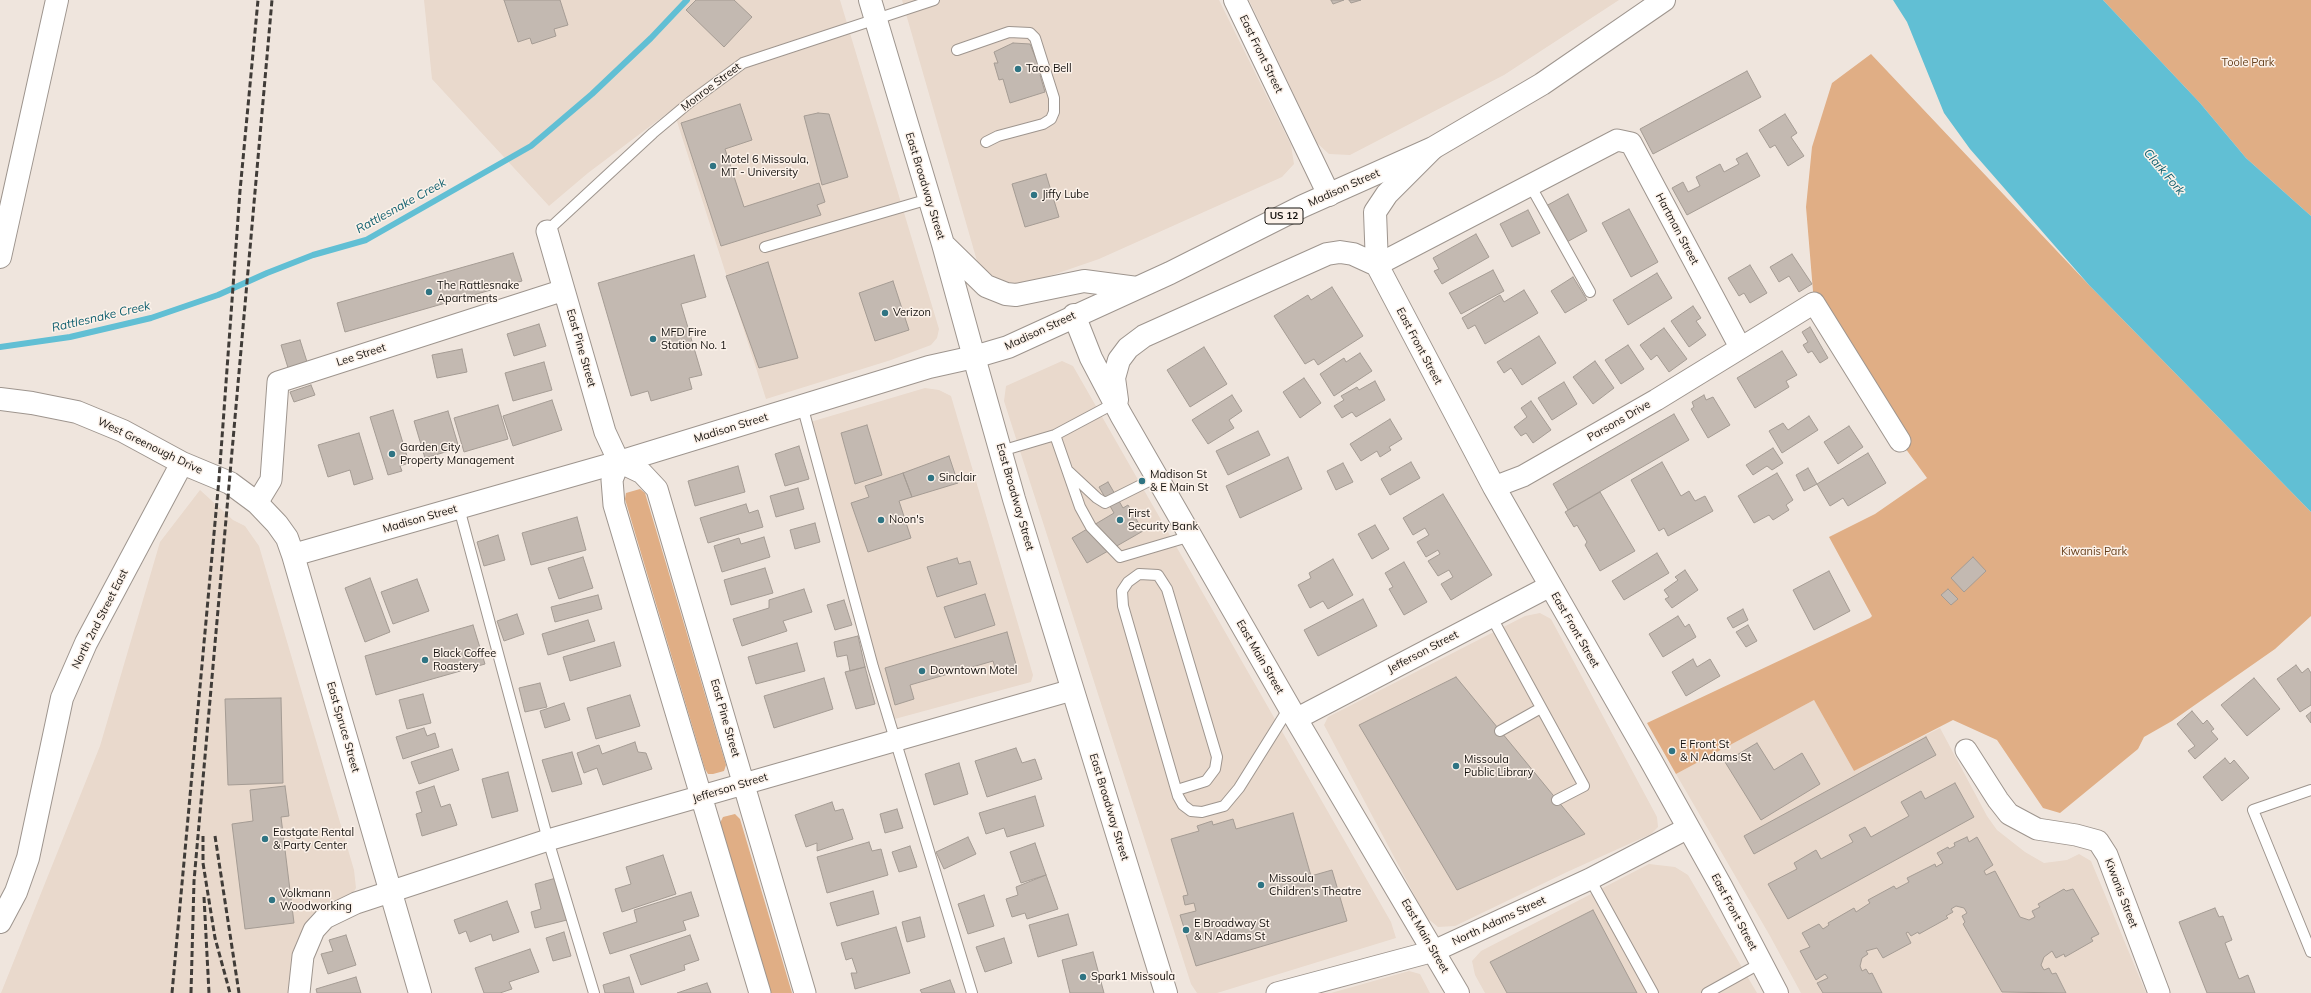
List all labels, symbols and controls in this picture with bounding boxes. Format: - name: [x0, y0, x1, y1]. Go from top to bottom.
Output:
- street label: East Front Street: [1236, 13, 1286, 95]
- park label: Toole Park: [2222, 56, 2274, 70]
- street label: Monroe Street: [678, 60, 744, 114]
- place label: Taco Bell: [1026, 62, 1072, 76]
- marker: Taco Bell: [1013, 64, 1023, 74]
- street label: East Broadway Street: [902, 131, 948, 241]
- water label: Clark Fork: [2141, 146, 2187, 198]
- place label: Motel 6 Missoula, MT - University: [721, 153, 809, 179]
- marker: Motel 6 Missoula, MT - University: [708, 161, 718, 171]
- street label: Madison Street: [1306, 166, 1382, 210]
- water label: Rattlesnake Creek: [353, 175, 449, 237]
- place label: Jiffy Lube: [1042, 188, 1089, 202]
- marker: Jiffy Lube: [1029, 190, 1039, 200]
- street label: Hartman Street: [1653, 191, 1701, 267]
- road number: US 12: [1265, 208, 1303, 224]
- place label: The Rattlesnake Apartments: [437, 279, 519, 305]
- marker: The Rattlesnake Apartments: [424, 287, 434, 297]
- water label: Rattlesnake Creek: [50, 299, 152, 335]
- street label: East Front Street: [1393, 305, 1445, 387]
- place label: Verizon: [893, 306, 931, 320]
- street label: East Pine Street: [564, 307, 598, 389]
- marker: Verizon: [880, 308, 890, 318]
- street label: Madison Street: [1002, 309, 1078, 353]
- place label: MFD Fire Station No. 1: [661, 326, 727, 352]
- marker: MFD Fire Station No. 1: [648, 334, 658, 344]
- street label: Lee Street: [335, 341, 387, 369]
- street label: Parsons Drive: [1585, 398, 1653, 444]
- street label: Madison Street: [692, 410, 770, 446]
- street label: West Greenough Drive: [95, 415, 205, 477]
- place label: Garden City Property Management: [400, 441, 514, 467]
- street label: East Broadway Street: [993, 442, 1037, 552]
- marker: Garden City Property Management: [387, 449, 397, 459]
- place label: Madison St & E Main St: [1150, 468, 1208, 494]
- place label: Sinclair: [939, 471, 976, 485]
- marker: Sinclair: [926, 473, 936, 483]
- marker: Madison St & E Main St: [1137, 476, 1147, 486]
- street label: Madison Street: [381, 502, 459, 536]
- place label: First Security Bank: [1128, 507, 1198, 533]
- place label: Noon's: [889, 513, 924, 527]
- marker: Noon's: [876, 515, 886, 525]
- marker: First Security Bank: [1115, 515, 1125, 525]
- park label: Kiwanis Park: [2061, 545, 2127, 559]
- street label: North 2nd Street East: [69, 567, 131, 671]
- street label: East Front Street: [1548, 590, 1602, 670]
- street label: East Main Street: [1233, 618, 1287, 696]
- street label: Jefferson Street: [1385, 628, 1461, 676]
- place label: Black Coffee Roastery: [433, 647, 496, 673]
- marker: Black Coffee Roastery: [420, 655, 430, 665]
- place label: Downtown Motel: [930, 664, 1017, 678]
- marker: Downtown Motel: [917, 666, 927, 676]
- street label: East Pine Street: [708, 677, 742, 759]
- street label: East Spruce Street: [324, 680, 362, 774]
- place label: E Front St & N Adams St: [1680, 738, 1751, 764]
- marker: E Front St & N Adams St: [1667, 746, 1677, 756]
- street label: East Broadway Street: [1086, 752, 1132, 862]
- place label: Missoula Public Library: [1464, 753, 1534, 779]
- marker: Missoula Public Library: [1451, 761, 1461, 771]
- street label: Jefferson Street: [691, 770, 769, 806]
- place label: Eastgate Rental & Party Center: [273, 826, 354, 852]
- marker: Eastgate Rental & Party Center: [260, 834, 270, 844]
- street label: Kiwanis Street: [2102, 856, 2140, 930]
- street label: East Front Street: [1708, 871, 1760, 953]
- place label: Missoula Children's Theatre: [1269, 872, 1361, 898]
- marker: Missoula Children's Theatre: [1256, 880, 1266, 890]
- place label: Volkmann Woodworking: [280, 887, 352, 913]
- street label: North Adams Street: [1450, 894, 1548, 948]
- marker: Volkmann Woodworking: [267, 895, 277, 905]
- street label: East Main Street: [1398, 897, 1452, 975]
- place label: E Broadway St & N Adams St: [1194, 917, 1270, 943]
- marker: E Broadway St & N Adams St: [1181, 925, 1191, 935]
- place label: Spark1 Missoula: [1091, 970, 1175, 984]
- marker: Spark1 Missoula: [1078, 972, 1088, 982]

